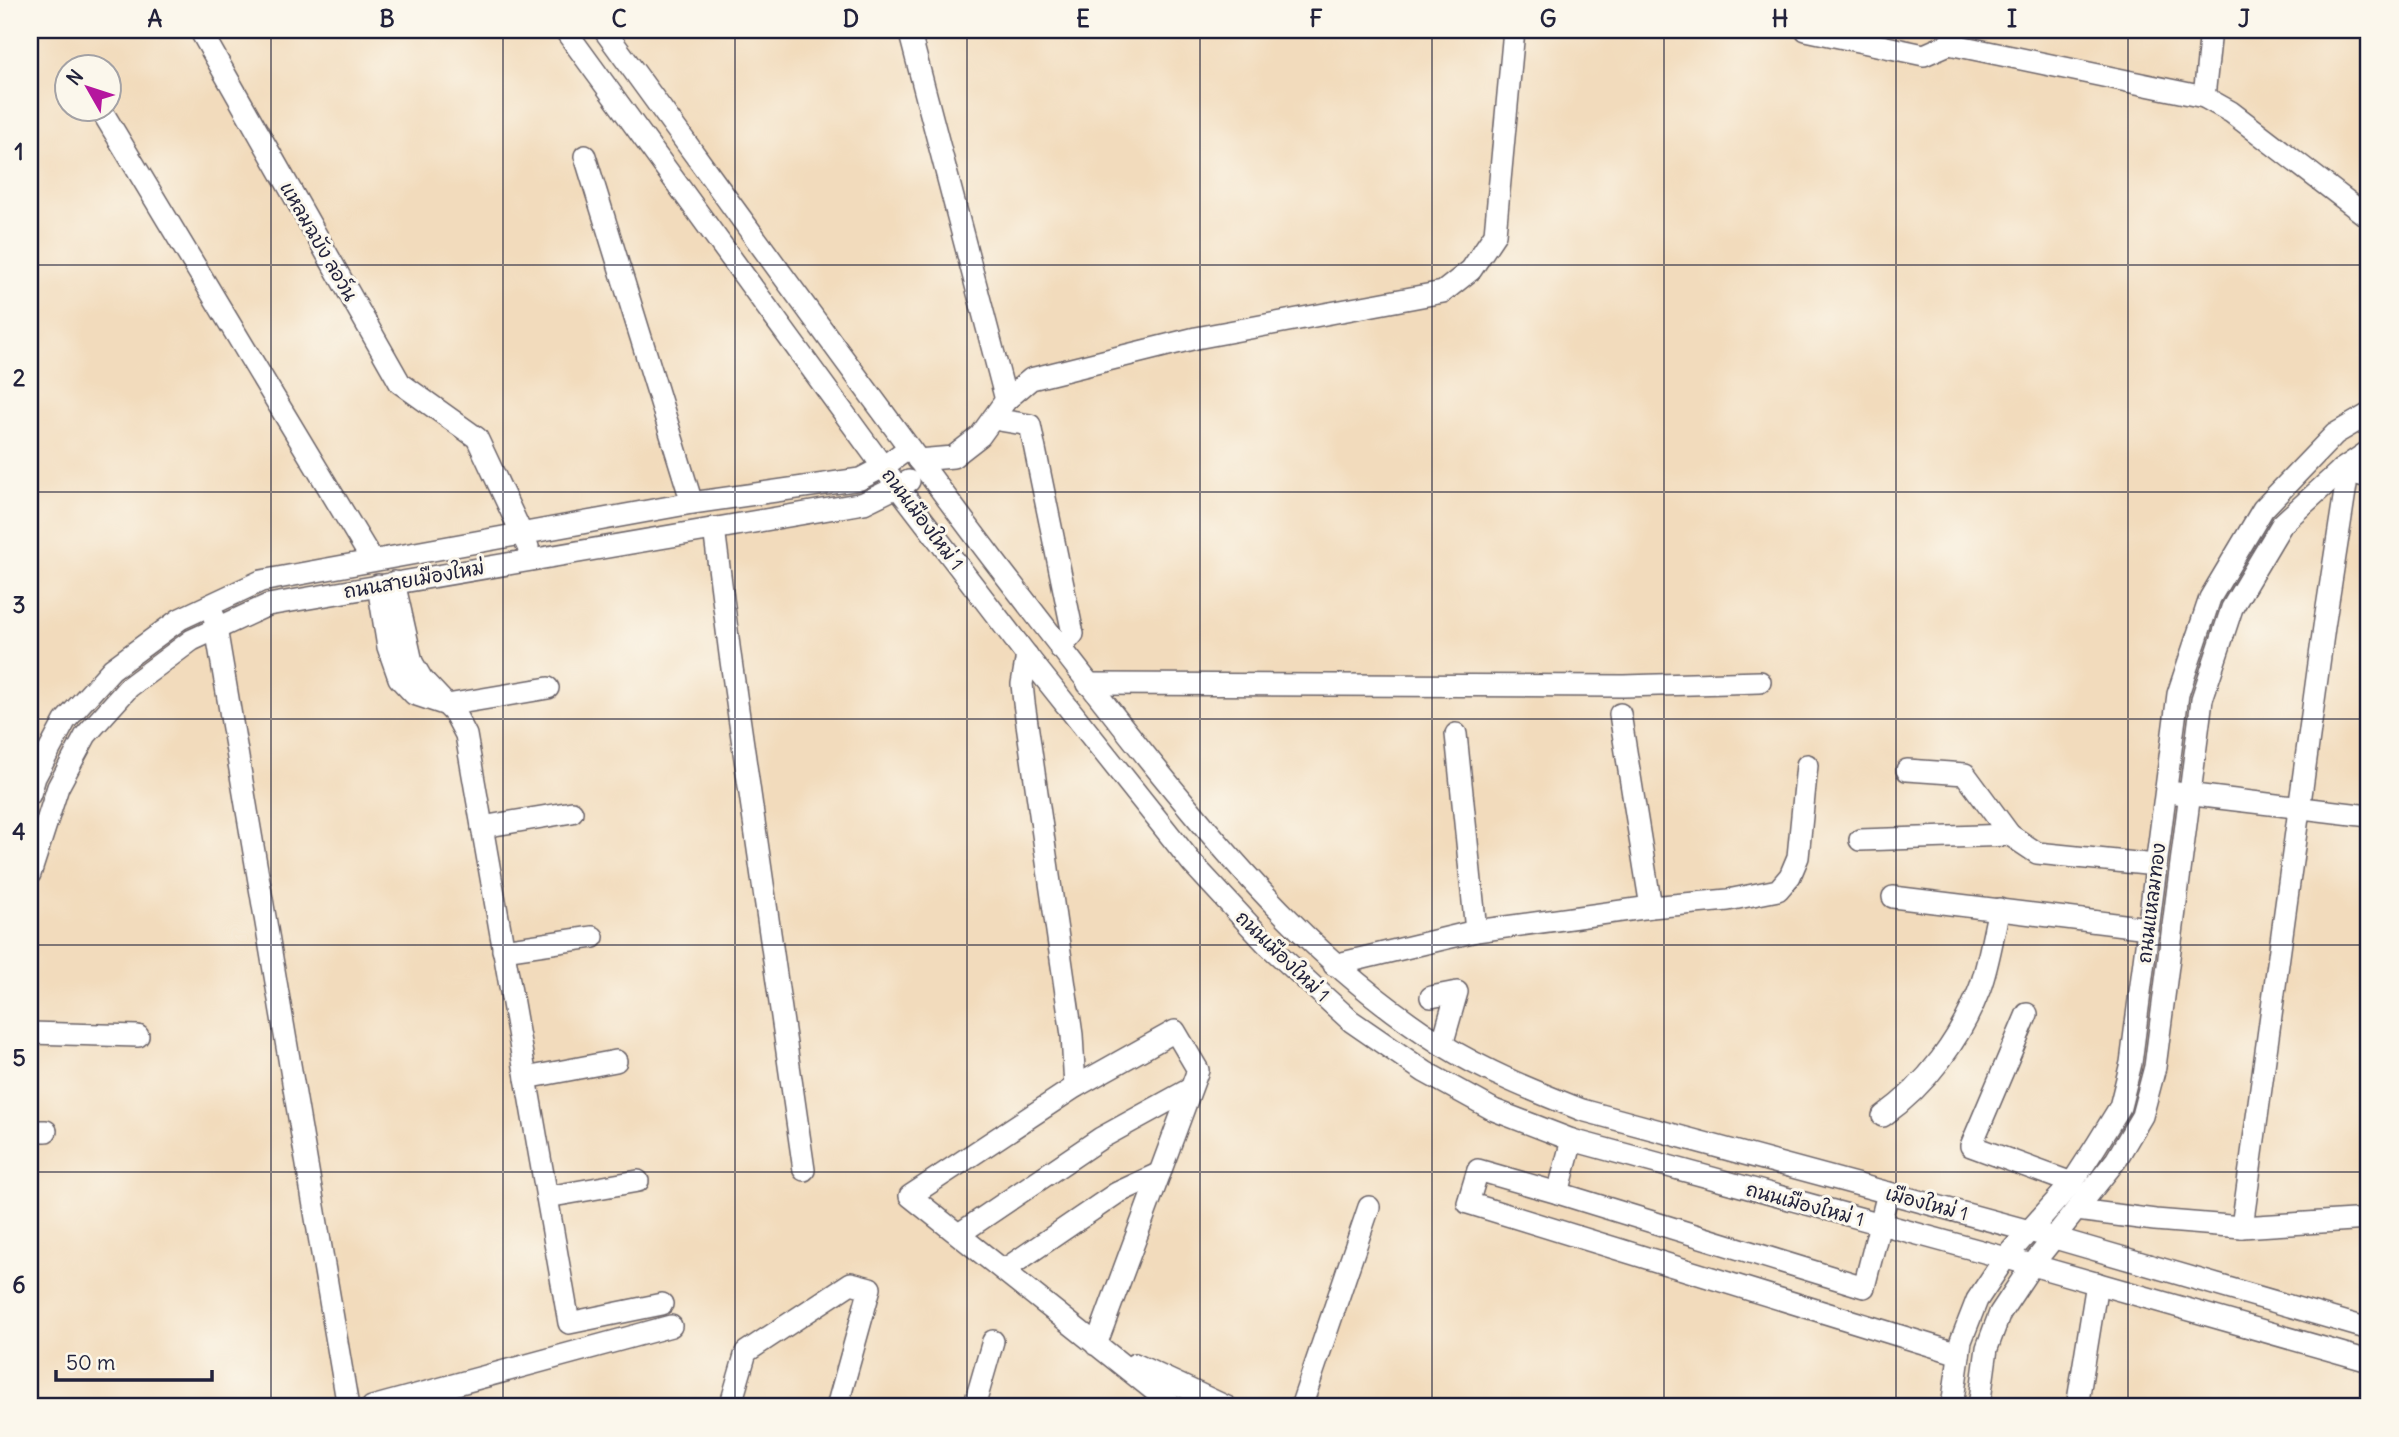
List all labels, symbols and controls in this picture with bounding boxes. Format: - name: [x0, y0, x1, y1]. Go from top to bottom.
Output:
- text: A: [148, 4, 163, 33]
- text: B: [379, 4, 395, 33]
- text: C: [611, 4, 627, 33]
- text: D: [843, 4, 859, 33]
- text: E: [1076, 4, 1090, 33]
- text: F: [1309, 4, 1323, 33]
- text: G: [1540, 4, 1556, 33]
- text: H: [1772, 4, 1788, 33]
- text: I: [2007, 4, 2017, 33]
- text: J: [2238, 4, 2250, 33]
- north arrow: [52, 52, 122, 122]
- text: N: [61, 65, 88, 90]
- text: 1: [14, 137, 24, 166]
- street label: แหลมฉบัง ลอว์น: [275, 177, 363, 305]
- text: 2: [13, 363, 26, 392]
- street label: ถนนเมืองใหม่ 1: [877, 463, 969, 575]
- street label: ถนนสายเมืองใหม่: [342, 555, 486, 603]
- text: 3: [12, 590, 26, 619]
- text: 4: [12, 817, 26, 846]
- street label: ถนนแหลมทอง: [2132, 841, 2170, 965]
- street label: ถนนเมืองใหม่ 1: [1231, 905, 1335, 1007]
- text: 5: [12, 1043, 26, 1072]
- street label: ถนนเมืองใหม่ 1: [1743, 1177, 1867, 1231]
- street label: เมืองใหม่ 1: [1883, 1181, 1971, 1225]
- text: 6: [12, 1270, 26, 1299]
- scale bar: [56, 1339, 212, 1383]
- text: 50 m: [66, 1349, 115, 1376]

